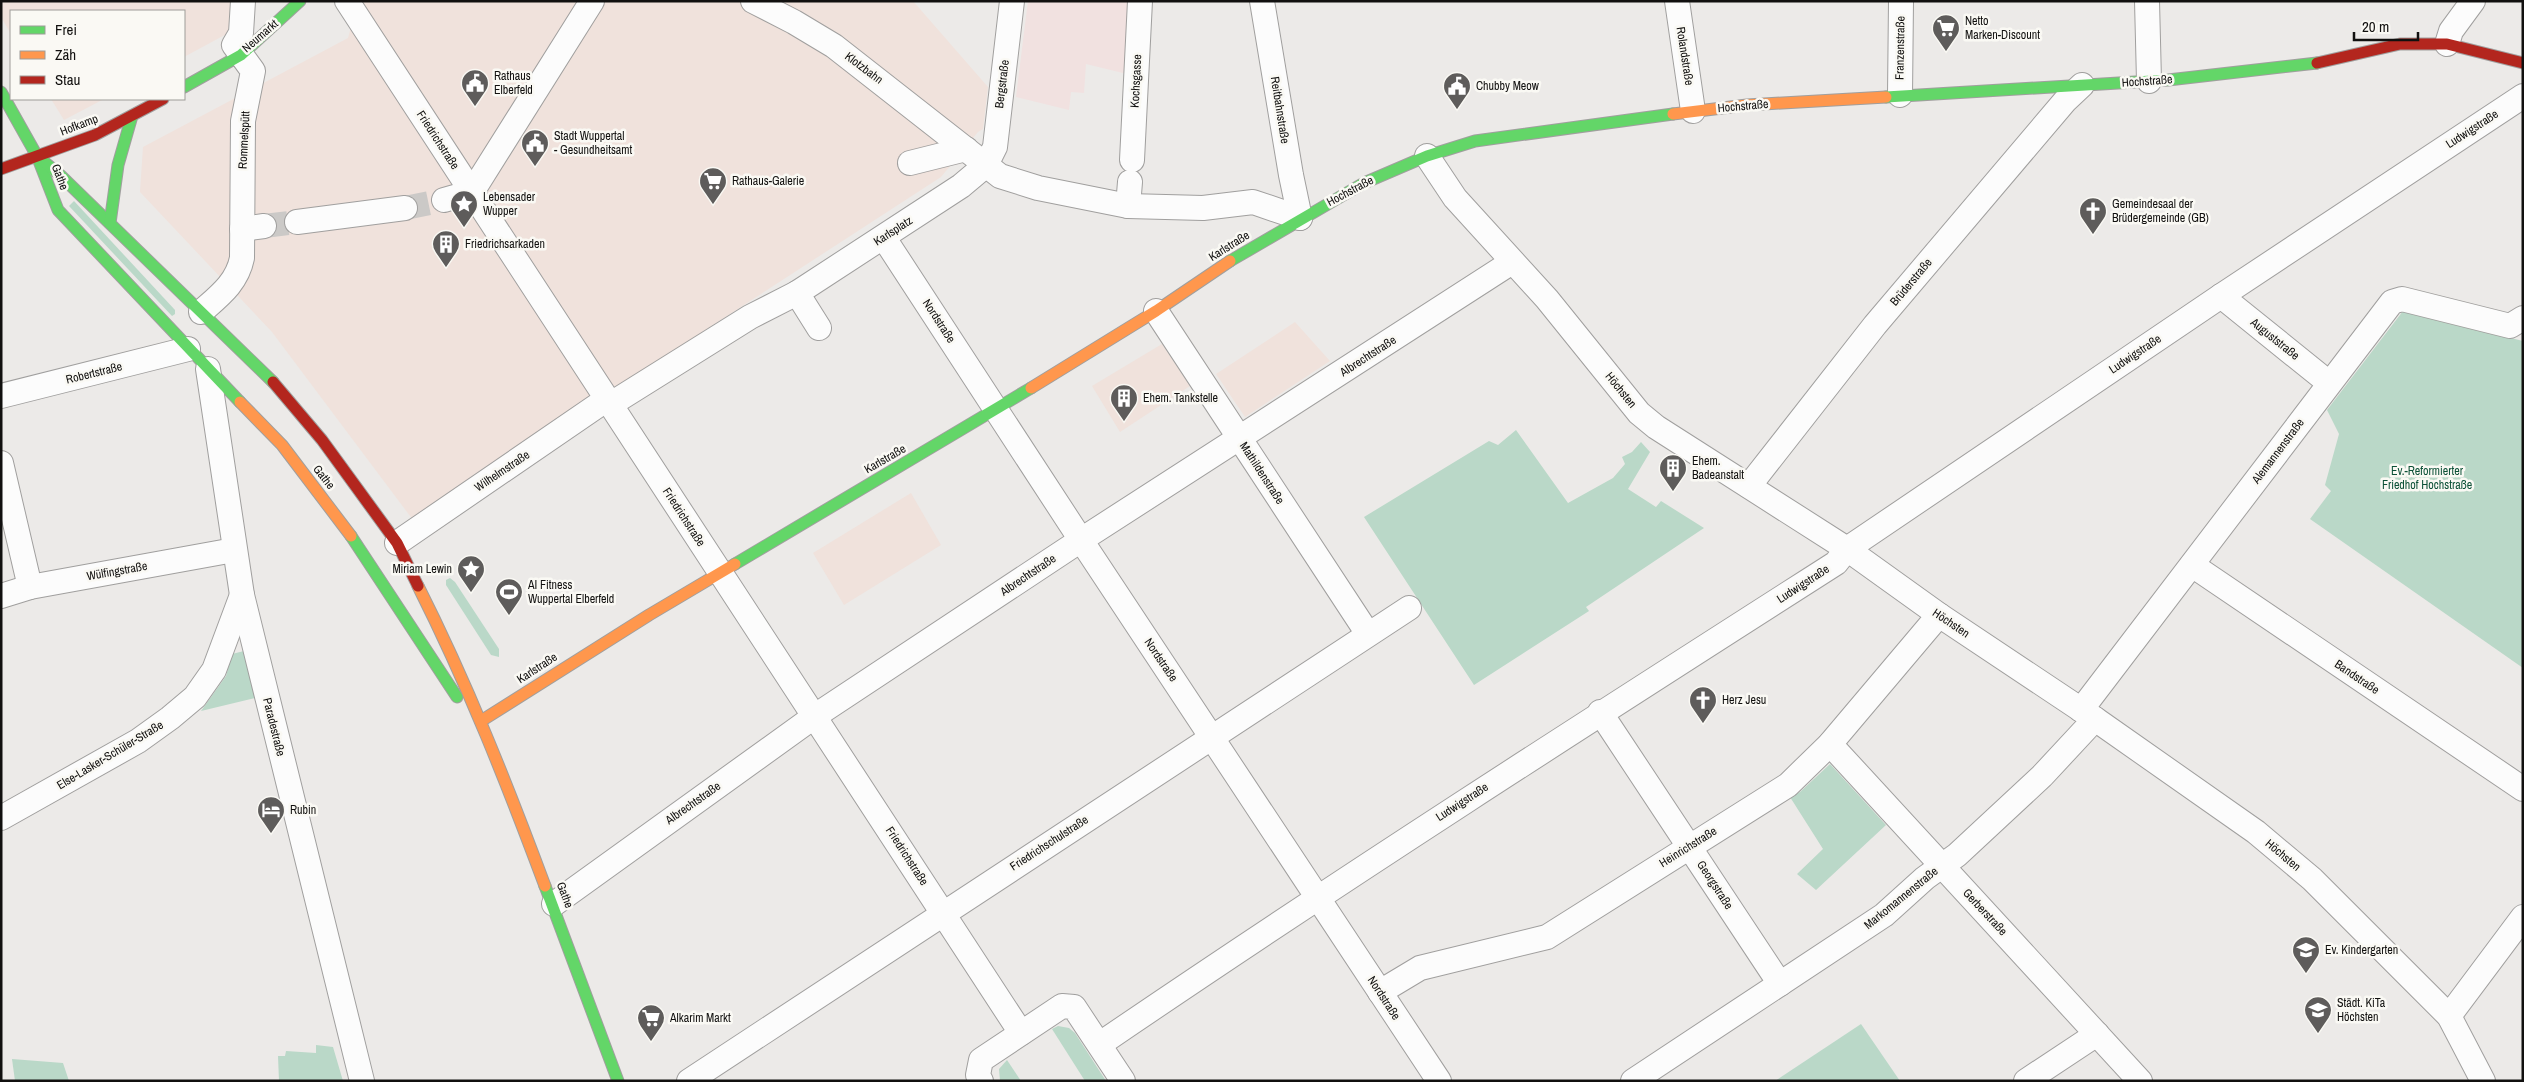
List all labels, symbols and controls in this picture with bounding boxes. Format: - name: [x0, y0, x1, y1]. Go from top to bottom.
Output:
- legend: [10, 10, 185, 100]
- scale bar: [2354, 10, 2418, 42]
- supermarket icon: Netto Marken-Discount: [1931, 13, 1961, 52]
- place label: Netto Marken-Discount: [1965, 13, 2040, 43]
- street label: Neumarkt: [239, 16, 282, 56]
- street label: Franzenstraße: [1891, 16, 1909, 80]
- text: 20 m: [2362, 16, 2389, 37]
- text: Frei: [55, 19, 77, 40]
- street label: Rolandstraße: [1672, 26, 1698, 86]
- text: Zäh: [55, 44, 76, 65]
- street label: Klotzbahn: [842, 48, 886, 88]
- street label: Kochsgasse: [1127, 54, 1145, 108]
- street label: Bergstraße: [991, 59, 1013, 109]
- public building icon: Rathaus Elberfeld: [460, 68, 490, 107]
- place label: Rathaus Elberfeld: [494, 68, 533, 98]
- text: Stau: [55, 69, 80, 90]
- public building icon: Chubby Meow: [1442, 71, 1472, 110]
- street label: Hochstraße: [2121, 71, 2173, 91]
- street label: Reitbahnstraße: [1267, 75, 1293, 145]
- place label: Chubby Meow: [1476, 78, 1540, 94]
- street label: Hochstraße: [1717, 96, 1769, 116]
- street label: Ludwigstraße: [2443, 106, 2501, 152]
- street label: Friedrichstraße: [413, 107, 463, 173]
- street label: Hofkamp: [58, 110, 100, 140]
- street label: Rommelspütt: [234, 110, 254, 169]
- public building icon: Stadt Wuppertal - Gesundheitsamt: [520, 128, 550, 167]
- place label: Stadt Wuppertal - Gesundheitsamt: [554, 128, 632, 158]
- street label: Gathe: [48, 162, 72, 192]
- supermarket icon: Rathaus-Galerie: [698, 166, 728, 205]
- street label: Hochstraße: [1324, 172, 1376, 210]
- place label: Rathaus-Galerie: [732, 173, 804, 189]
- place icon: Lebensader Wupper: [449, 189, 479, 228]
- place label: Lebensader Wupper: [483, 189, 536, 219]
- church icon: Gemeindesaal der Brüdergemeinde (GB): [2078, 196, 2108, 235]
- place label: Gemeindesaal der Brüdergemeinde (GB): [2112, 196, 2209, 226]
- street label: Karlsplatz: [871, 212, 916, 249]
- street label: Karlstraße: [1206, 227, 1252, 265]
- building icon: Friedrichsarkaden: [431, 229, 461, 268]
- place label: Friedrichsarkaden: [465, 236, 545, 252]
- street label: Brüderstraße: [1886, 255, 1936, 309]
- street label: Nordstraße: [919, 296, 959, 346]
- street label: Auguststraße: [2246, 314, 2303, 364]
- street label: Ludwigstraße: [2106, 331, 2164, 377]
- street label: Albrechtstraße: [1336, 332, 1399, 381]
- street label: Robertstraße: [64, 358, 124, 388]
- street label: Höchsten: [1602, 369, 1640, 411]
- building icon: Ehem. Tankstelle: [1109, 383, 1139, 422]
- place label: Ehem. Tankstelle: [1143, 390, 1218, 406]
- street label: Alemannenstraße: [2248, 415, 2308, 488]
- street label: Mathildenstraße: [1236, 439, 1288, 507]
- street label: Karlstraße: [861, 441, 909, 477]
- street label: Wilhelmstraße: [471, 447, 533, 495]
- building icon: Ehem. Badeanstalt: [1658, 453, 1688, 492]
- place label: Ehem. Badeanstalt: [1692, 453, 1744, 483]
- street label: Gathe: [309, 462, 339, 492]
- park label: Ev.-Reformierter Friedhof Hochstraße: [2382, 463, 2472, 493]
- street label: Friedrichstraße: [659, 484, 709, 550]
- street label: Albrechtstraße: [996, 550, 1059, 600]
- place icon: Miriam Lewin: [456, 554, 486, 593]
- street label: Wülfingstraße: [86, 558, 148, 584]
- place label: Miriam Lewin: [392, 561, 452, 577]
- street label: Ludwigstraße: [1774, 561, 1832, 607]
- sports icon: AI Fitness Wuppertal Elberfeld: [494, 577, 524, 616]
- place label: AI Fitness Wuppertal Elberfeld: [527, 577, 614, 607]
- street label: Höchsten: [1929, 605, 1973, 641]
- street label: Nordstraße: [1141, 635, 1181, 685]
- street label: Karlstraße: [514, 649, 560, 687]
- street label: Bandstraße: [2331, 656, 2383, 698]
- church icon: Herz Jesu: [1688, 685, 1718, 724]
- place label: Herz Jesu: [1722, 692, 1766, 708]
- street label: Paradestraße: [259, 696, 289, 758]
- street label: Else-Lasker-Schüler-Straße: [54, 717, 166, 793]
- street label: Albrechtstraße: [661, 778, 724, 828]
- street label: Ludwigstraße: [1433, 779, 1491, 825]
- hotel icon: Rubin: [256, 795, 286, 834]
- place label: Rubin: [290, 802, 316, 818]
- street label: Friedrichschulstraße: [1007, 812, 1091, 874]
- street label: Friedrichstraße: [882, 823, 932, 889]
- street label: Heinrichstraße: [1656, 823, 1720, 871]
- street label: Höchsten: [2262, 836, 2304, 874]
- street label: Georgstraße: [1693, 857, 1737, 913]
- street label: Markomannenstraße: [1861, 863, 1941, 933]
- street label: Gathe: [553, 880, 577, 910]
- street label: Gerberstraße: [1959, 885, 2011, 939]
- school or university icon: Ev. Kindergarten: [2291, 935, 2321, 974]
- place label: Ev. Kindergarten: [2325, 942, 2398, 958]
- street label: Nordstraße: [1364, 973, 1404, 1023]
- school or university icon: Städt. KiTa Höchsten: [2303, 995, 2333, 1034]
- place label: Städt. KiTa Höchsten: [2337, 995, 2386, 1025]
- supermarket icon: Alkarim Markt: [636, 1003, 666, 1042]
- place label: Alkarim Markt: [669, 1010, 731, 1026]

